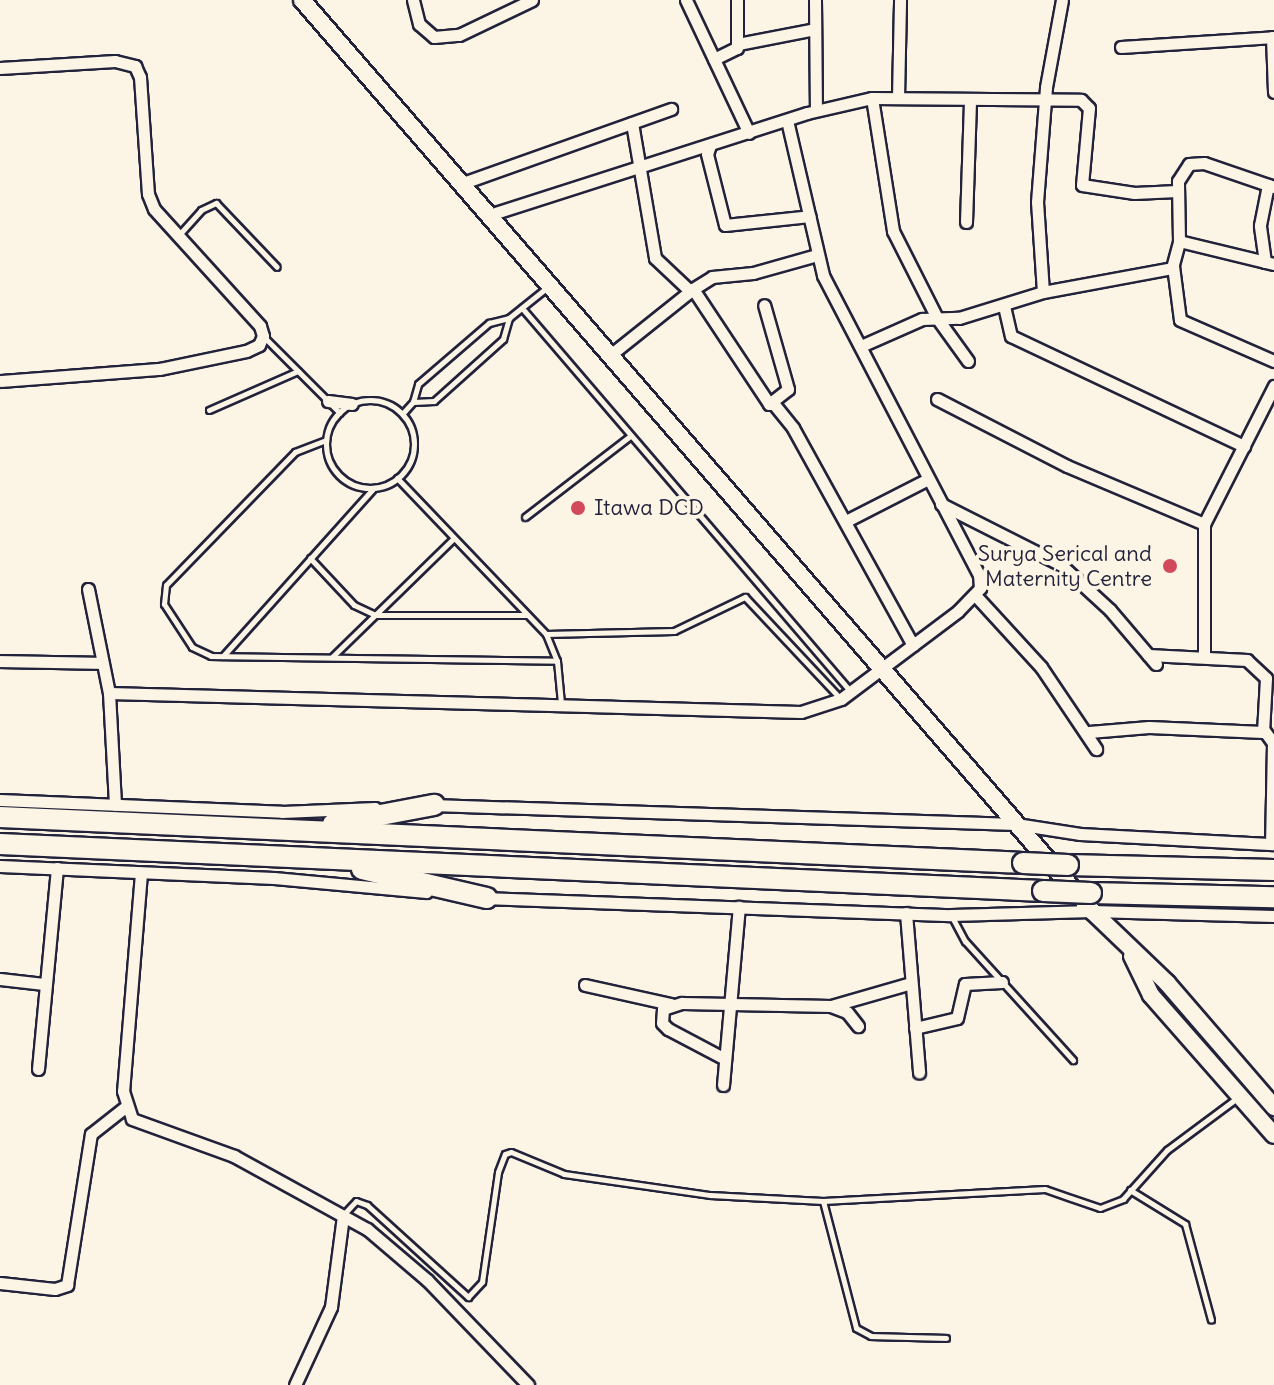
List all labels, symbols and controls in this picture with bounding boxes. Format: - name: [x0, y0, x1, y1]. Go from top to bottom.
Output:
- place label: Itawa DCD: [594, 495, 704, 521]
- marker: Itawa DCD: [569, 499, 587, 517]
- place label: Surya Serical and Maternity Centre: [978, 540, 1152, 592]
- marker: Surya Serical and Maternity Centre: [1159, 555, 1181, 577]

